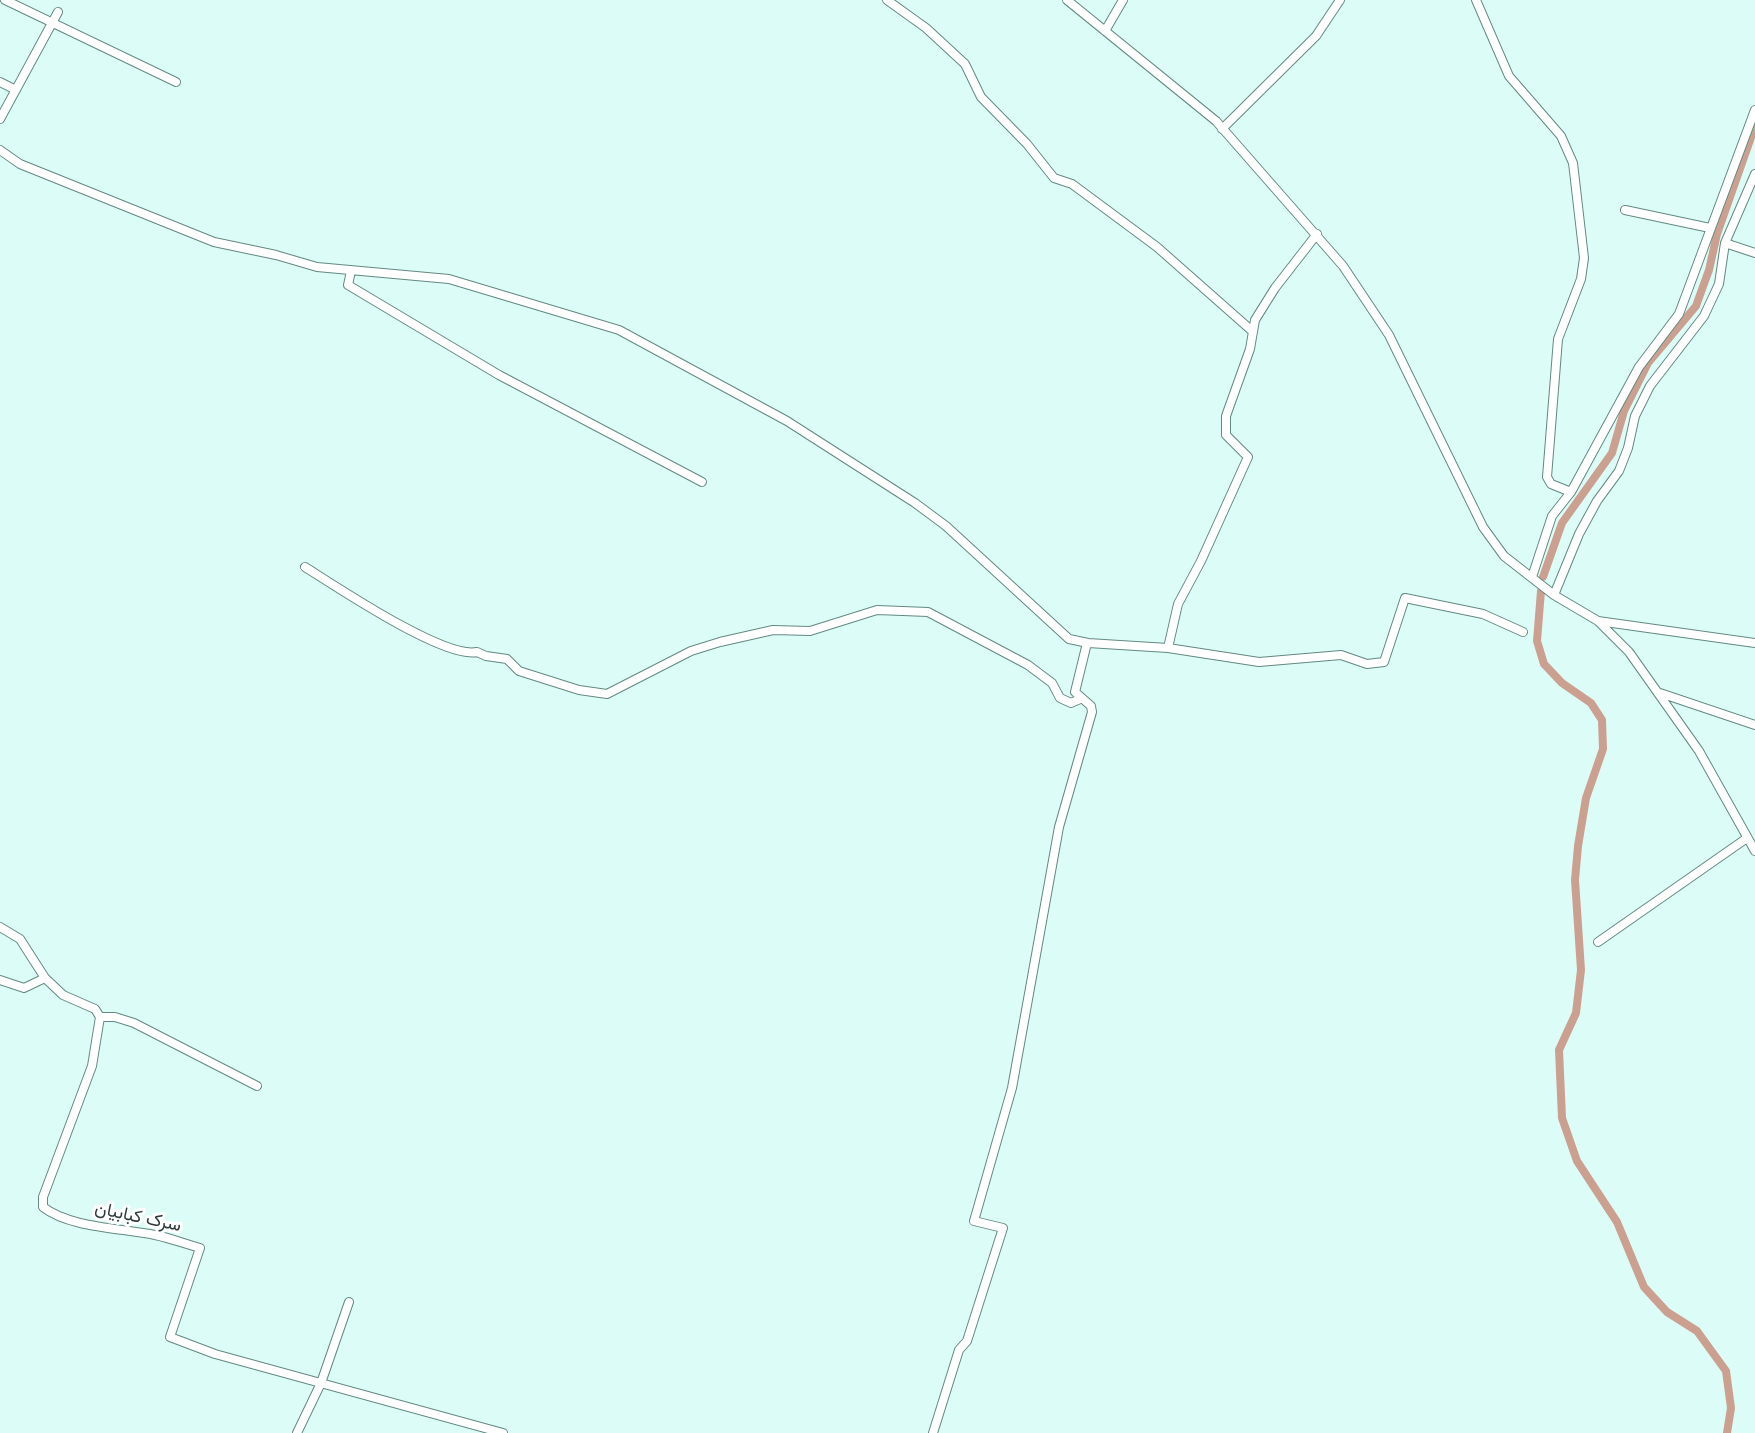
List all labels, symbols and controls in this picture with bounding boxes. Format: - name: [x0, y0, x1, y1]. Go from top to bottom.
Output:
- street label: سرک کبابیان: [93, 1197, 183, 1237]

